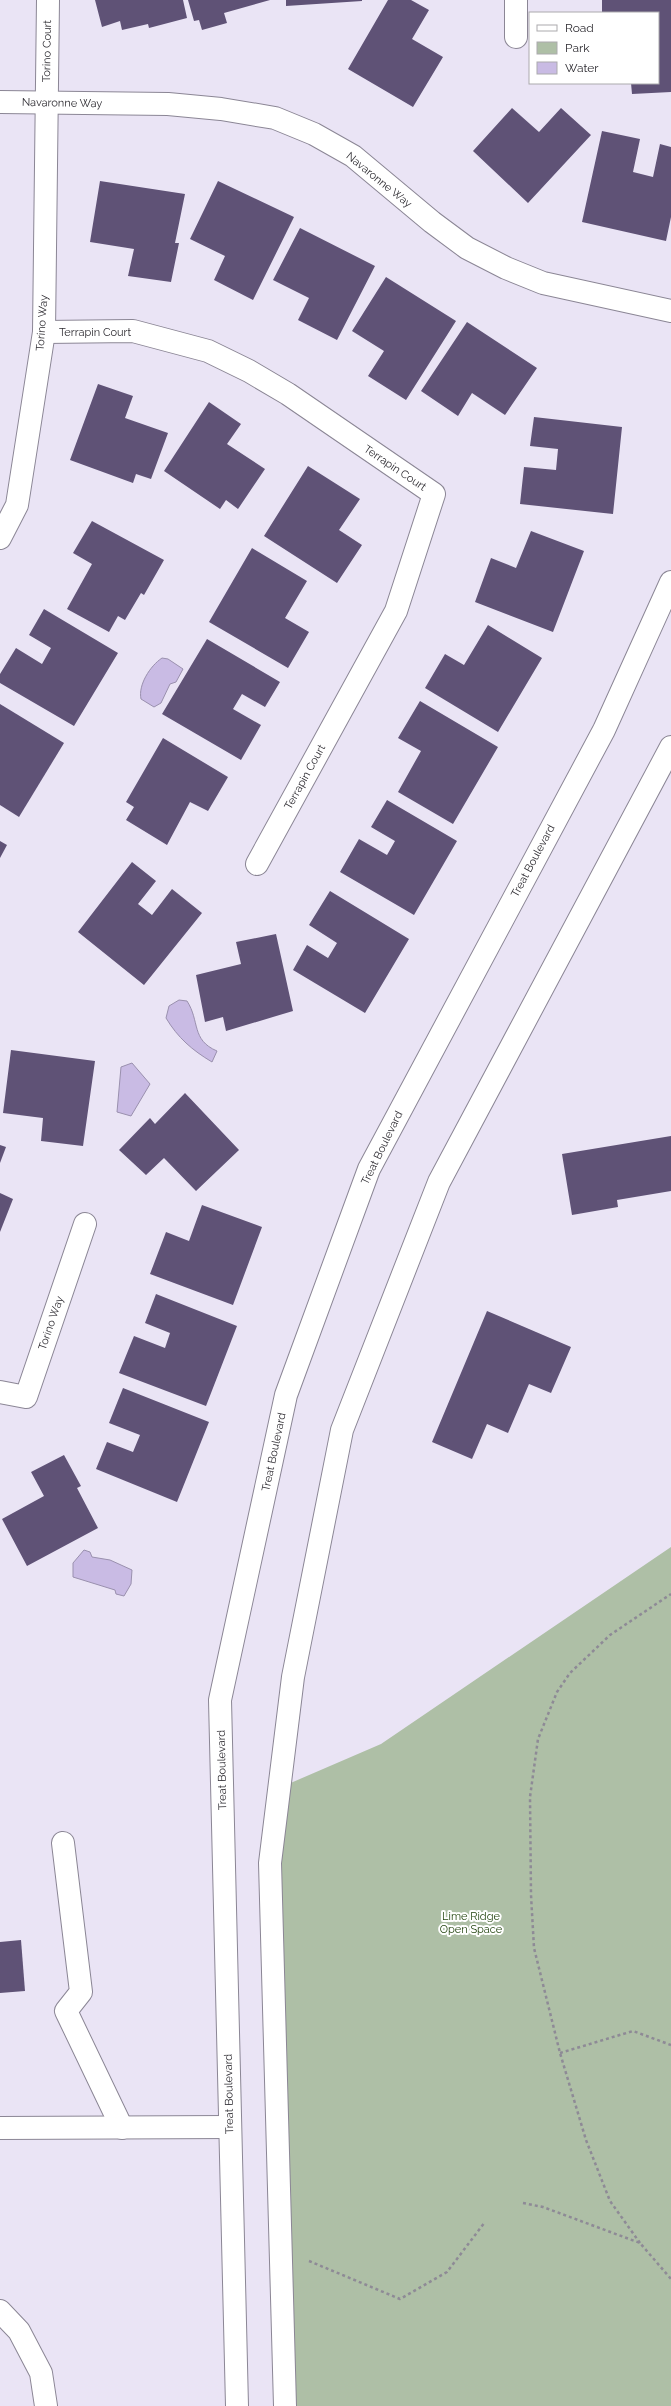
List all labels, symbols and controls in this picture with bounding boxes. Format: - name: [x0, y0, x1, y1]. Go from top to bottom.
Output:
- legend: [529, 12, 659, 84]
- street label: Torino Court: [40, 19, 54, 82]
- text: Road: [565, 21, 594, 35]
- text: Park: [565, 41, 590, 55]
- text: Water: [565, 61, 599, 75]
- street label: Navaronne Way: [22, 96, 102, 110]
- street label: Navaronne Way: [344, 150, 414, 210]
- street label: Torino Way: [34, 294, 50, 352]
- street label: Terrapin Court: [59, 326, 131, 339]
- street label: Terrapin Court: [361, 442, 429, 494]
- street label: Terrapin Court: [282, 742, 328, 812]
- street label: Treat Boulevard: [508, 822, 558, 899]
- street label: Treat Boulevard: [359, 1109, 406, 1187]
- street label: Torino Way: [36, 1294, 66, 1352]
- street label: Treat Boulevard: [259, 1411, 289, 1493]
- street label: Treat Boulevard: [215, 1730, 229, 1810]
- park label: Lime Ridge Open Space: [440, 1910, 503, 1936]
- street label: Treat Boulevard: [222, 2054, 236, 2134]

